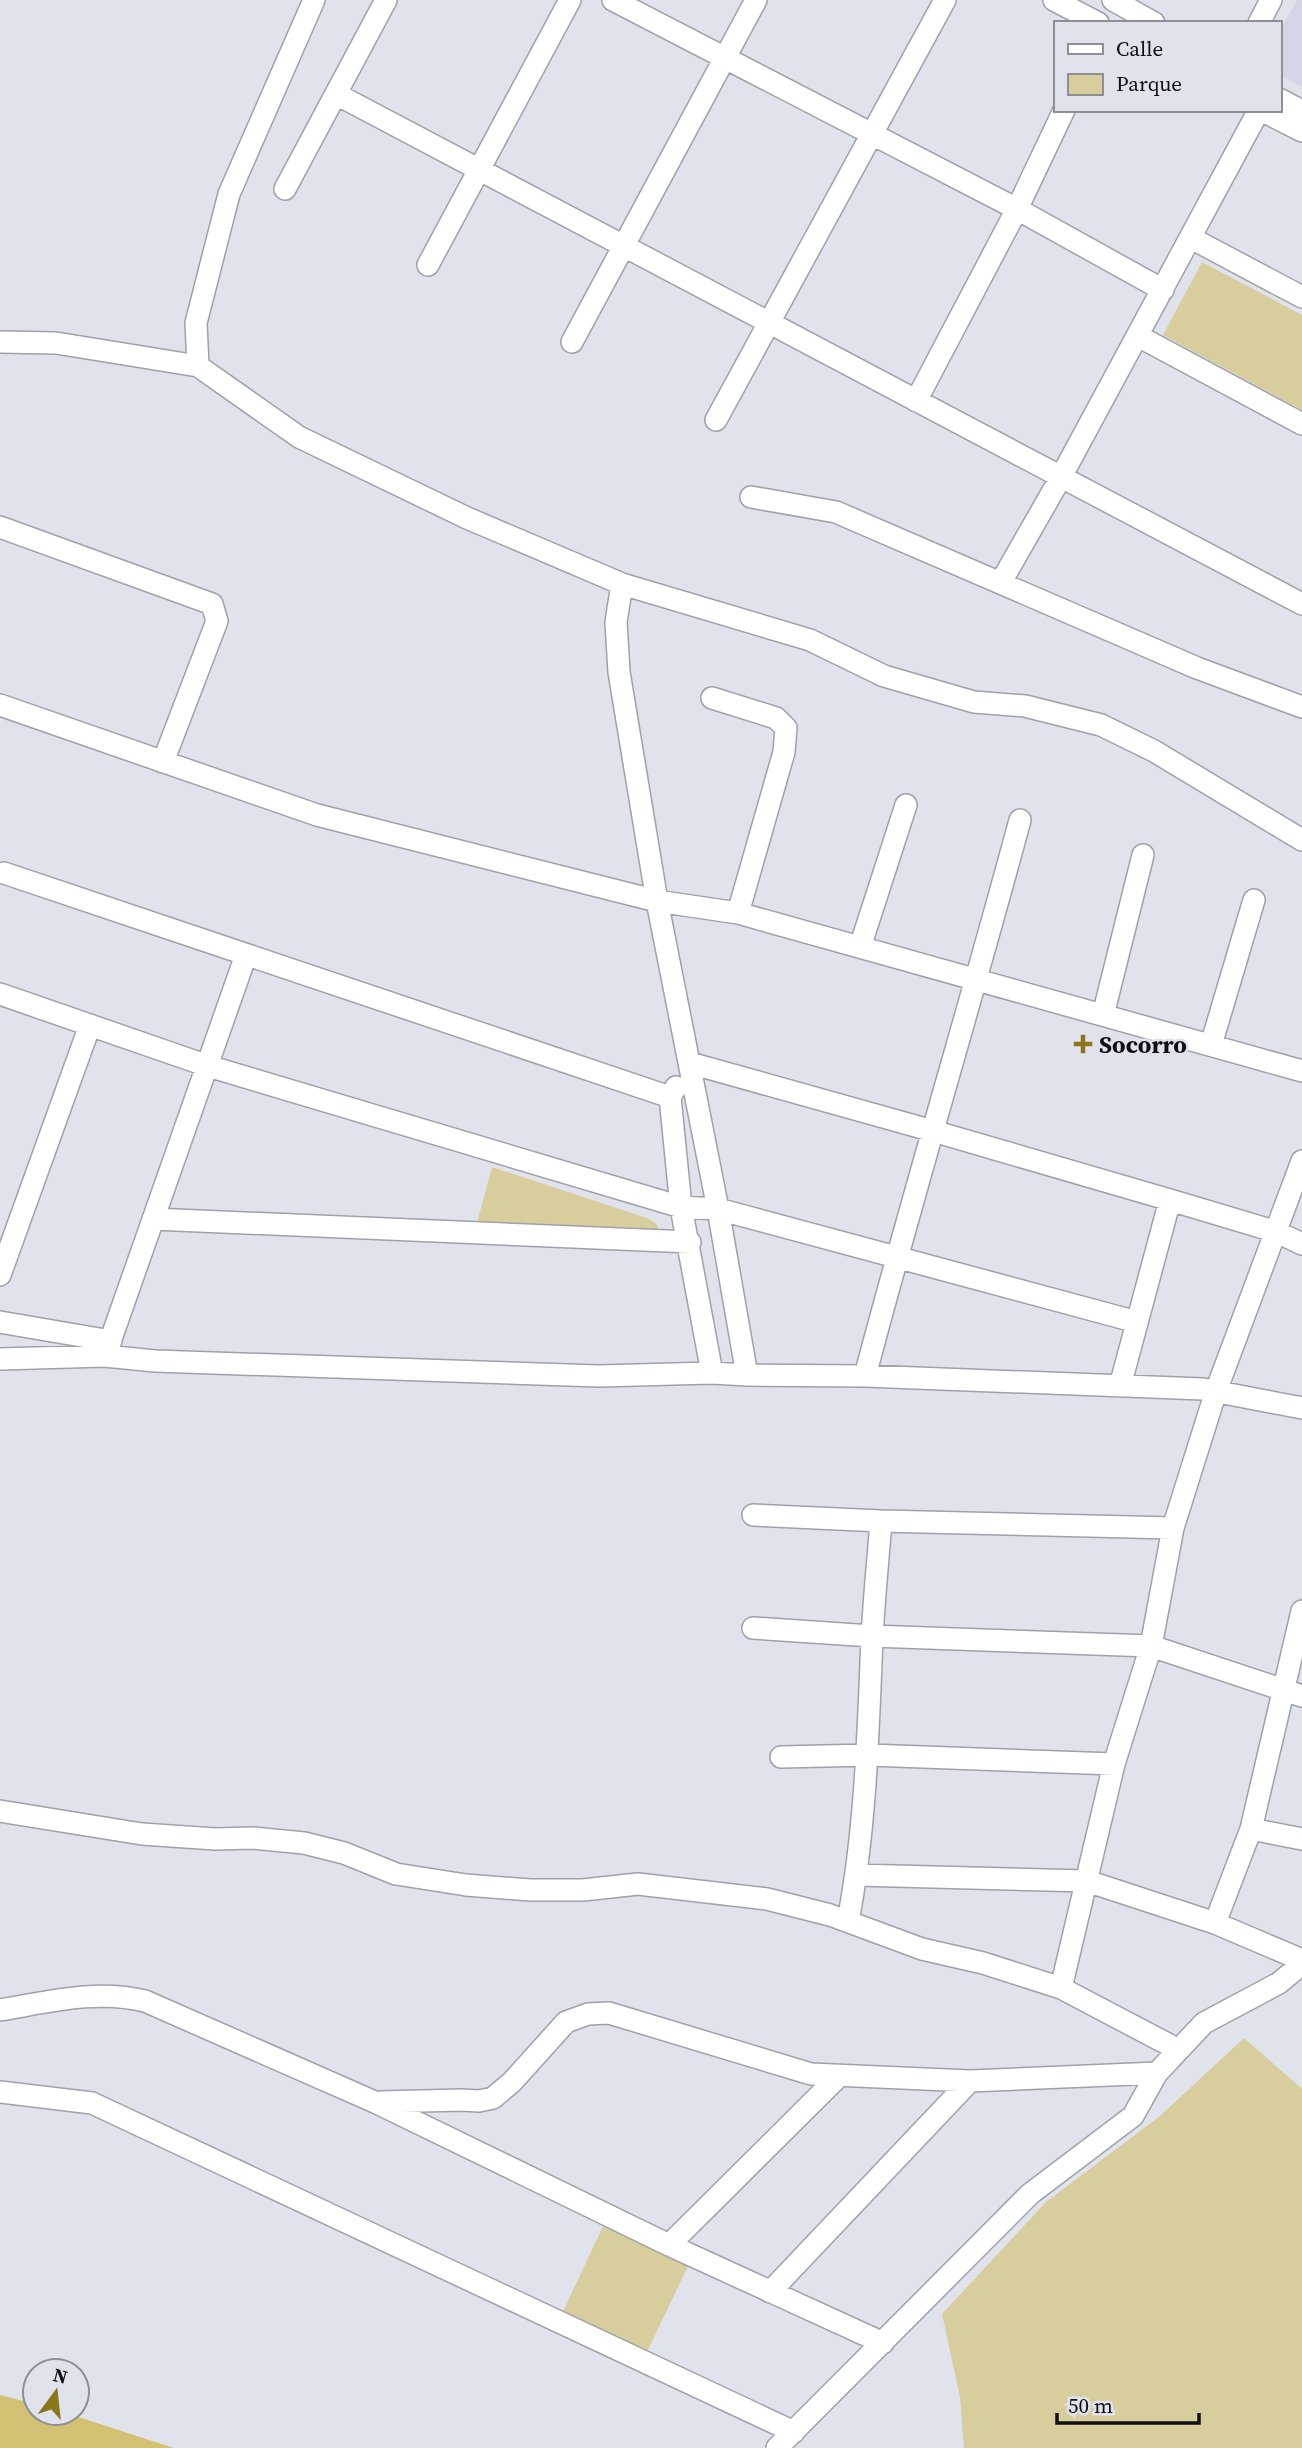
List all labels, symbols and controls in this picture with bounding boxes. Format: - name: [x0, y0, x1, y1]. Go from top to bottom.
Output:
- legend: [1054, 21, 1281, 112]
- text: Calle: [1116, 34, 1163, 63]
- text: Parque: [1116, 69, 1182, 98]
- place label: Socorro: [1099, 1028, 1187, 1061]
- marker: Socorro: [1073, 1034, 1093, 1054]
- north arrow: [21, 2357, 91, 2427]
- text: N: [50, 2361, 71, 2390]
- scale bar: [1057, 2382, 1199, 2426]
- text: 50 m: [1068, 2391, 1113, 2420]

